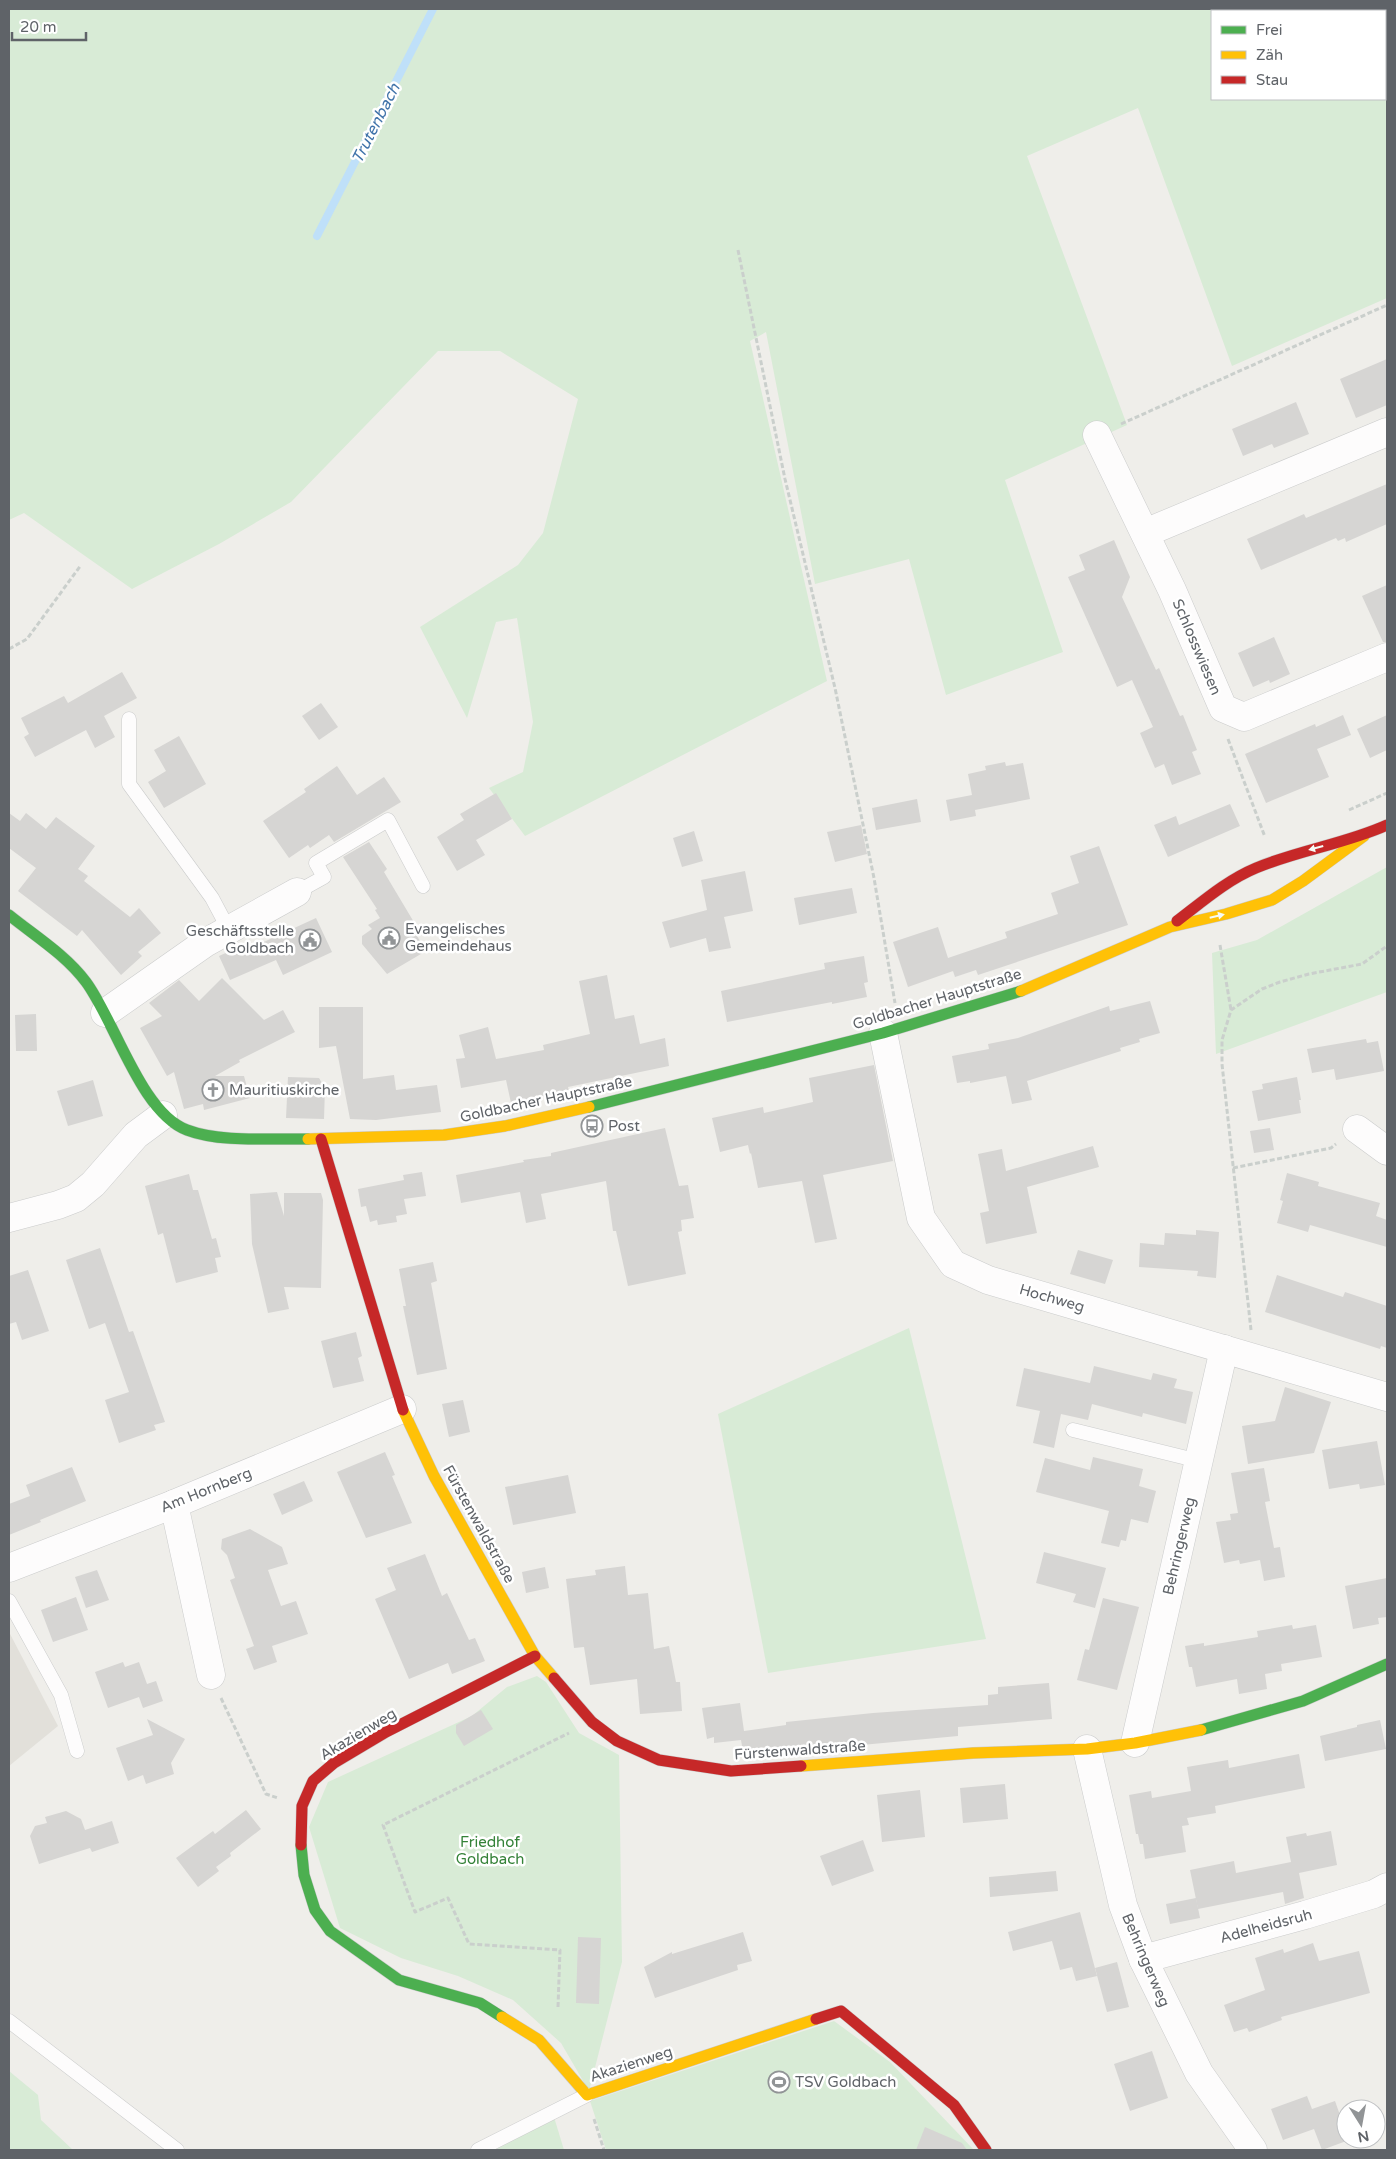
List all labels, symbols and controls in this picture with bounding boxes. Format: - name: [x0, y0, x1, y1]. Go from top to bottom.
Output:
- scale bar: [12, 10, 86, 42]
- legend: [1211, 10, 1386, 100]
- text: 20 m: [20, 18, 57, 36]
- text: Frei: [1256, 21, 1282, 39]
- text: Zäh: [1256, 46, 1283, 64]
- text: Stau: [1256, 71, 1288, 89]
- water label: Trutenbach: [347, 79, 405, 167]
- street label: Schlosswiesen: [1169, 596, 1225, 698]
- one-way arrow: [1309, 844, 1324, 852]
- one-way arrow: [1210, 912, 1225, 920]
- place label: Evangelisches Gemeindehaus: [405, 920, 512, 955]
- place label: Geschäftsstelle Goldbach: [186, 922, 294, 957]
- public building icon: Evangelisches Gemeindehaus: [377, 926, 401, 950]
- public building icon: Geschäftsstelle Goldbach: [298, 928, 322, 952]
- street label: Goldbacher Hauptstraße: [850, 965, 1024, 1033]
- street label: Goldbacher Hauptstraße: [458, 1072, 634, 1126]
- church icon: Mauritiuskirche: [201, 1078, 225, 1102]
- place label: Mauritiuskirche: [229, 1081, 339, 1099]
- bus stop icon: Post: [580, 1114, 604, 1138]
- place label: Post: [608, 1117, 640, 1135]
- street label: Hochweg: [1017, 1280, 1087, 1316]
- street label: Fürstenwaldstraße: [439, 1462, 519, 1586]
- street label: Am Hornberg: [158, 1464, 254, 1516]
- street label: Behringerweg: [1159, 1495, 1199, 1597]
- street label: Akazienweg: [317, 1704, 399, 1764]
- street label: Fürstenwaldstraße: [734, 1736, 866, 1764]
- park label: Friedhof Goldbach: [456, 1833, 524, 1868]
- street label: Adelheidsruh: [1218, 1905, 1314, 1947]
- street label: Behringerweg: [1118, 1910, 1174, 2010]
- street label: Akazienweg: [587, 2042, 675, 2086]
- sports icon: TSV Goldbach: [767, 2070, 791, 2094]
- place label: TSV Goldbach: [795, 2073, 896, 2091]
- north arrow: [1336, 2099, 1386, 2149]
- text: N: [1356, 2127, 1371, 2146]

